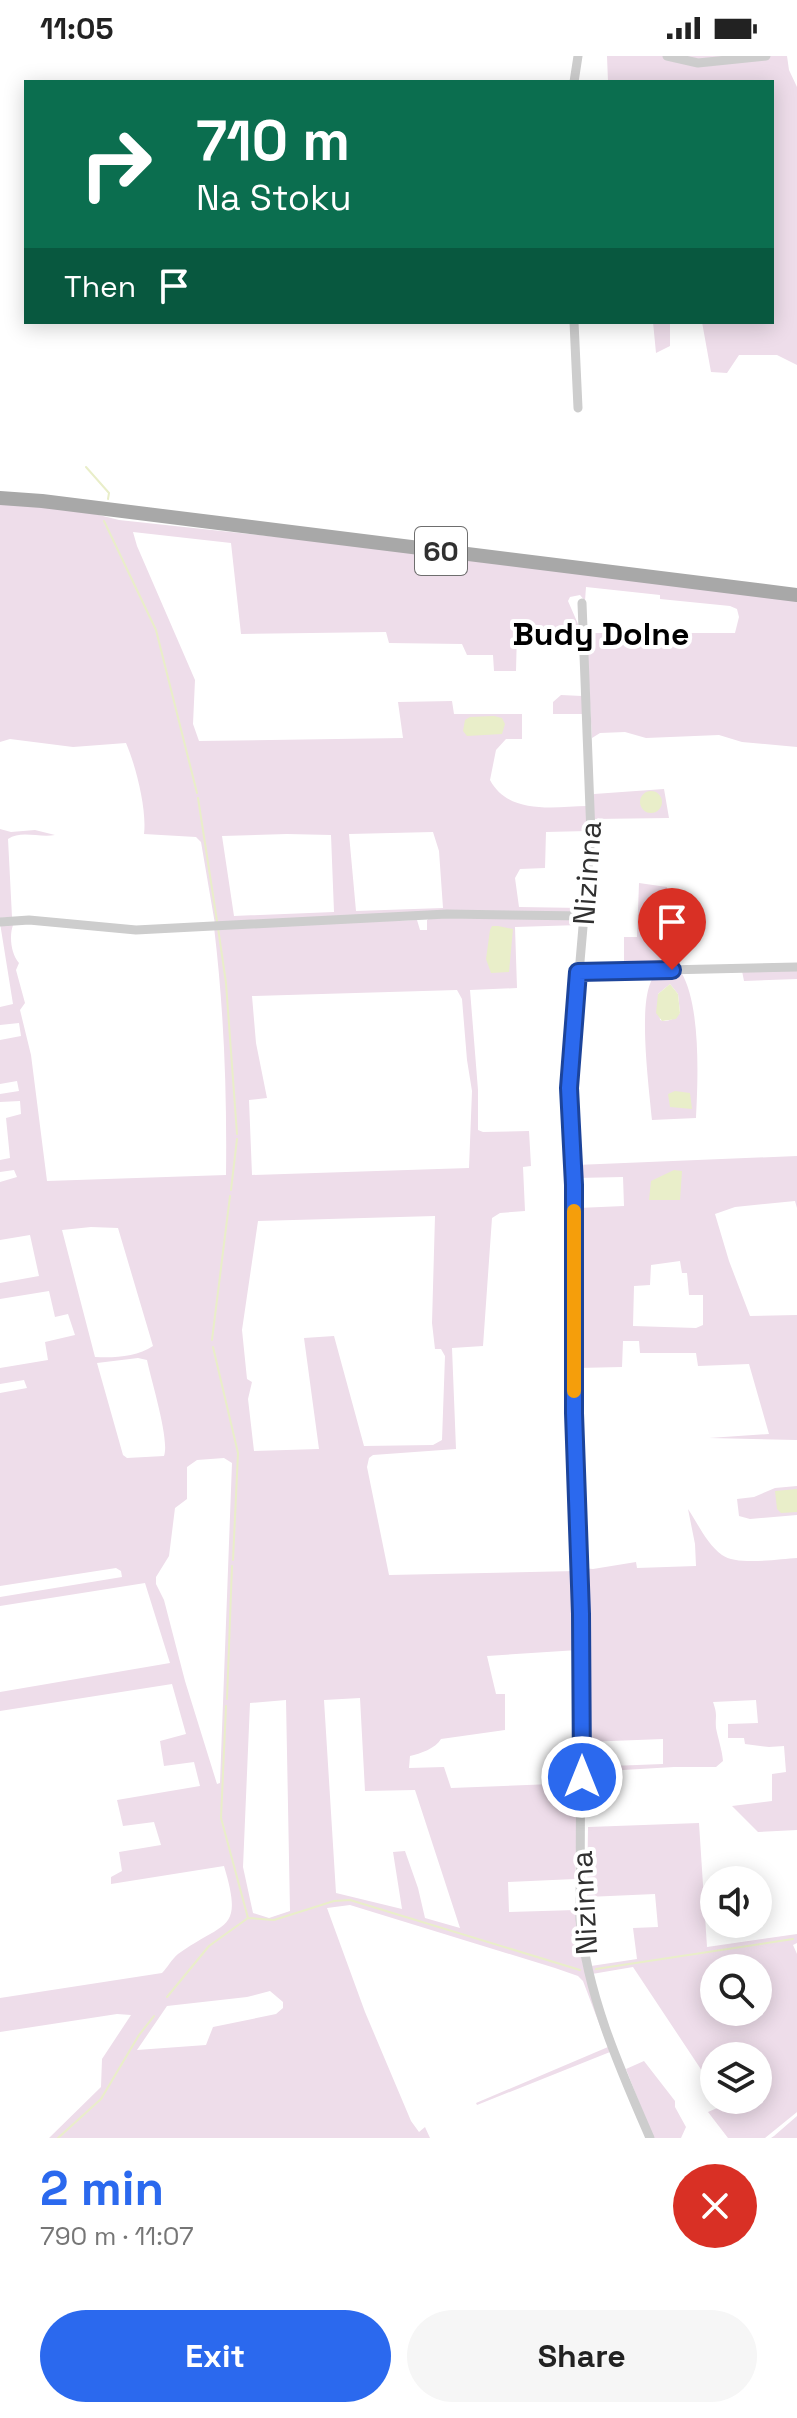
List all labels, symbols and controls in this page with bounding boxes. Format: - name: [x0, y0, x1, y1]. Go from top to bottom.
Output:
- text: 11:05: [40, 9, 114, 48]
- text: 710 m: [196, 105, 350, 176]
- icon: right: [64, 112, 168, 216]
- text: Na Stoku: [196, 175, 351, 221]
- icon: arrive: [152, 264, 196, 308]
- text: Then: [64, 267, 136, 306]
- road number: 60: [415, 527, 467, 575]
- district label: Budy Dolne: [513, 614, 689, 654]
- street label: Nizinna: [564, 820, 610, 926]
- pin: [638, 888, 706, 970]
- icon: arrive: [650, 900, 694, 944]
- position arrow: [540, 1735, 624, 1819]
- street label: Nizinna: [562, 1850, 606, 1956]
- map controls: [700, 1866, 772, 2114]
- button: sound: [700, 1866, 772, 1938]
- button: search: [700, 1954, 772, 2026]
- button: layers: [700, 2042, 772, 2114]
- text: 2 min: [40, 2158, 164, 2219]
- button: close: [673, 2164, 757, 2248]
- text: 790 m · 11:07: [40, 2219, 194, 2253]
- button: Exit: [40, 2310, 391, 2402]
- button: Share: [407, 2310, 757, 2402]

